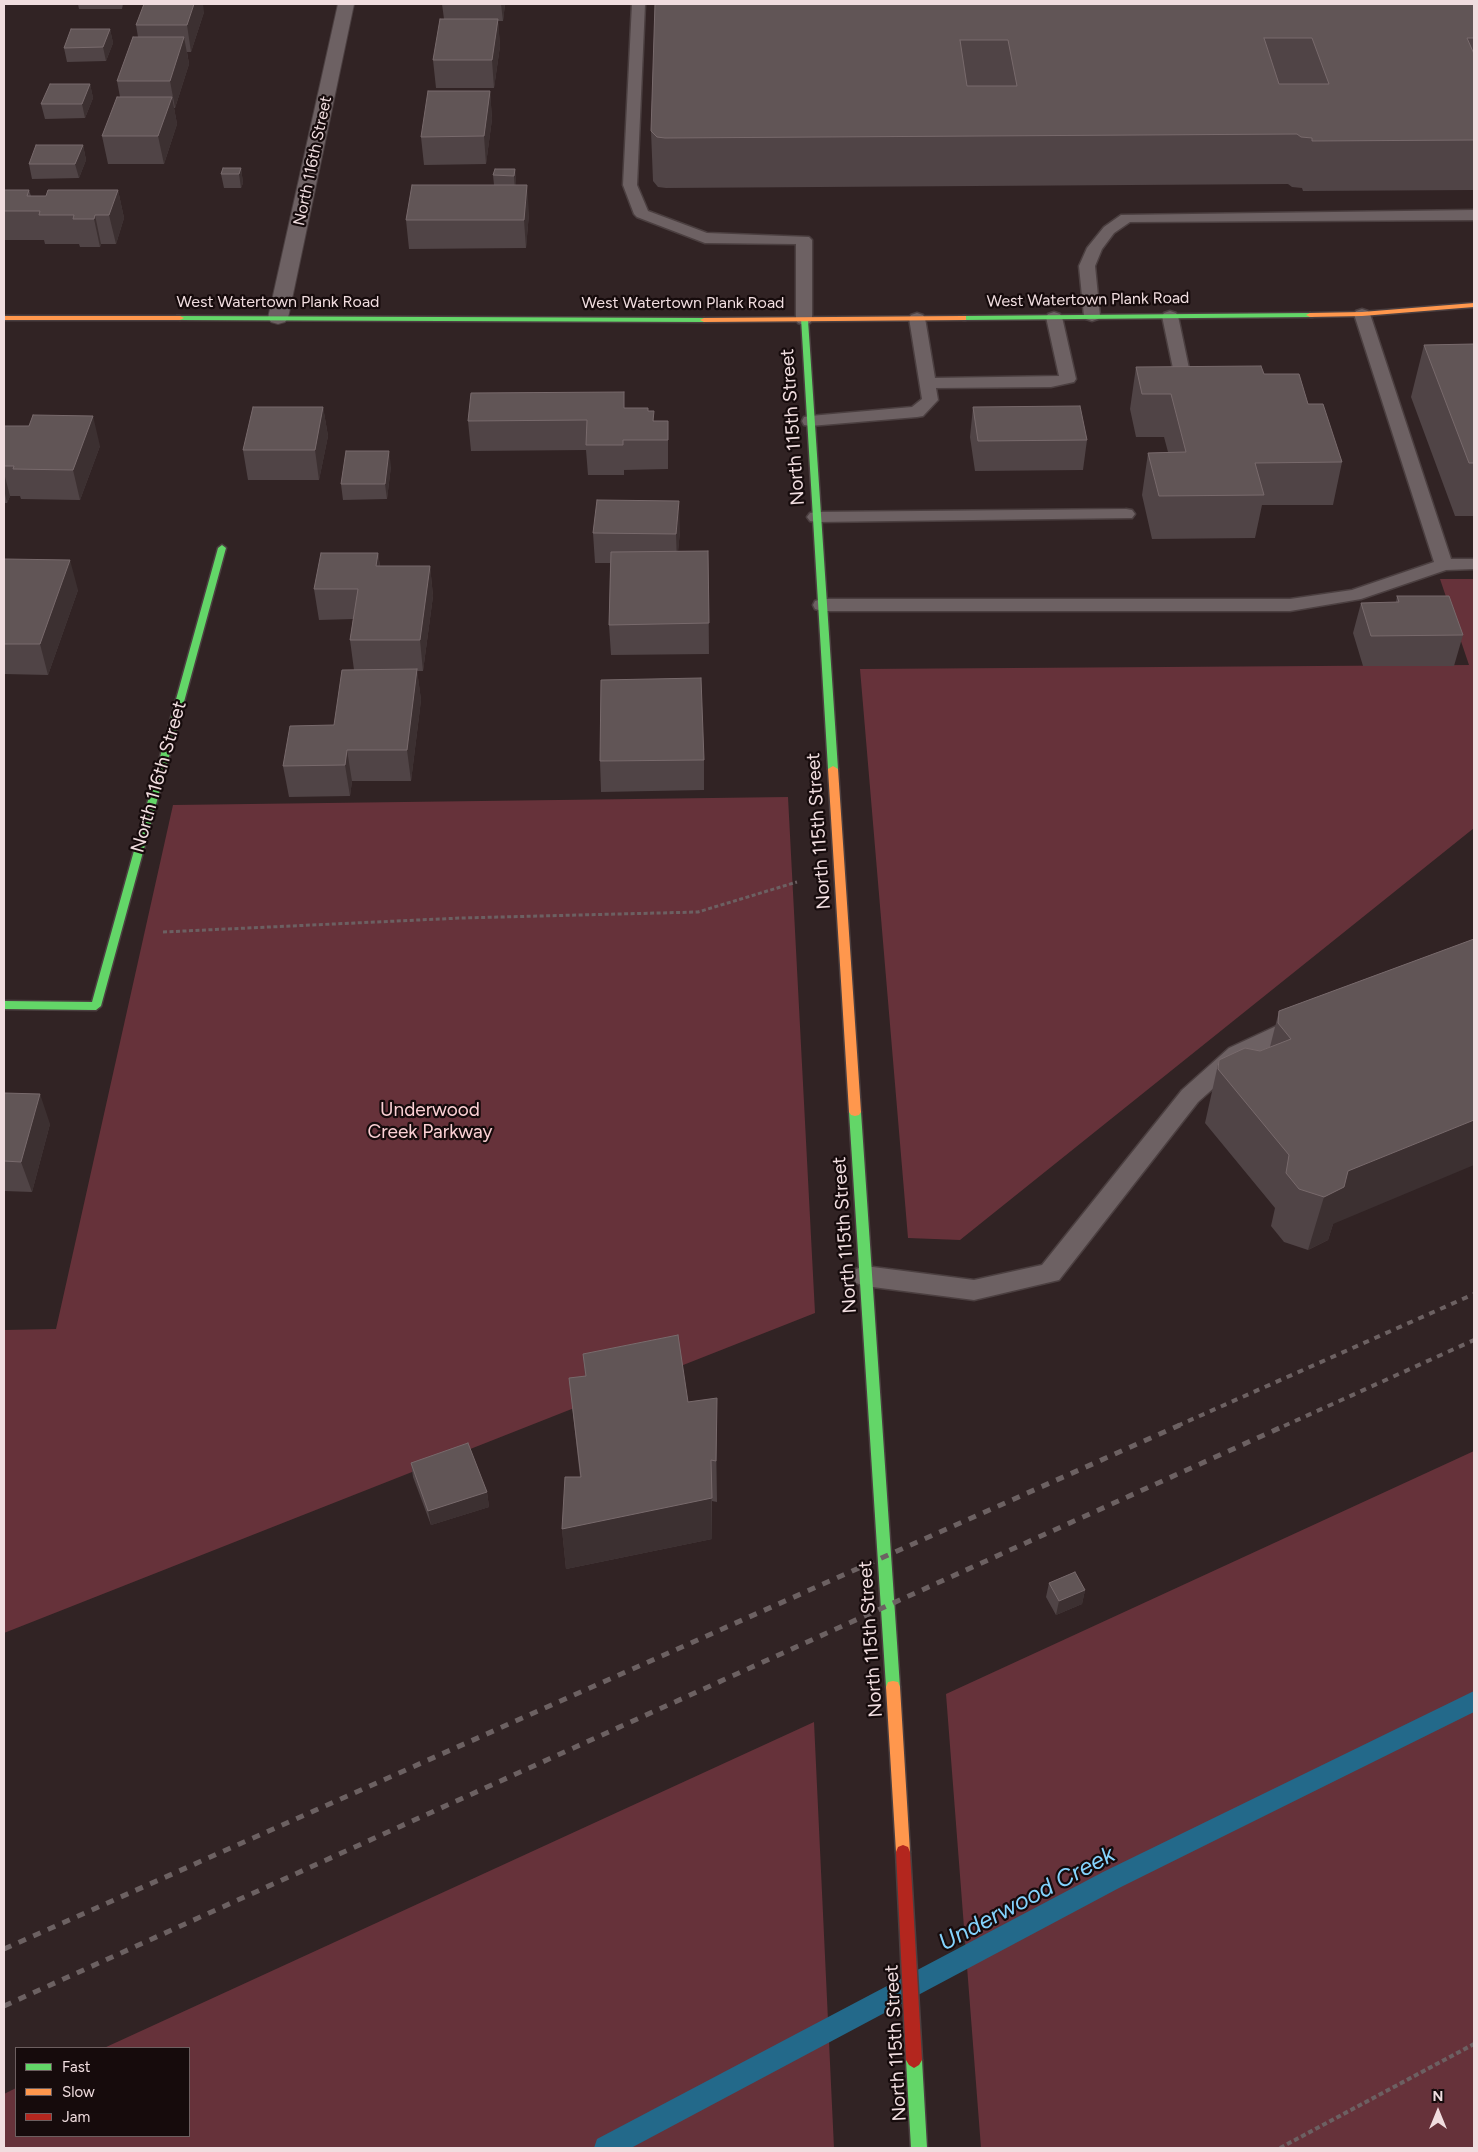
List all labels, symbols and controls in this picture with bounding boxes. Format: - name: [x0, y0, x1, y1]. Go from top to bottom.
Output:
- street label: North 116th Street: [290, 94, 336, 228]
- street label: West Watertown Plank Road: [986, 289, 1190, 311]
- street label: West Watertown Plank Road: [177, 292, 379, 312]
- street label: West Watertown Plank Road: [582, 293, 784, 313]
- street label: North 115th Street: [776, 348, 810, 506]
- street label: North 116th Street: [126, 699, 192, 855]
- street label: North 115th Street: [802, 752, 836, 910]
- park label: Underwood Creek Parkway: [367, 1099, 493, 1143]
- street label: North 115th Street: [828, 1156, 862, 1314]
- street label: North 115th Street: [854, 1560, 888, 1718]
- water label: Underwood Creek: [934, 1840, 1120, 1958]
- street label: North 115th Street: [881, 1964, 911, 2122]
- legend: [15, 2047, 190, 2137]
- text: Fast: [62, 2058, 90, 2076]
- text: Slow: [62, 2083, 95, 2101]
- north arrow: [1413, 2087, 1463, 2137]
- text: N: [1433, 2088, 1443, 2105]
- text: Jam: [62, 2108, 90, 2126]

